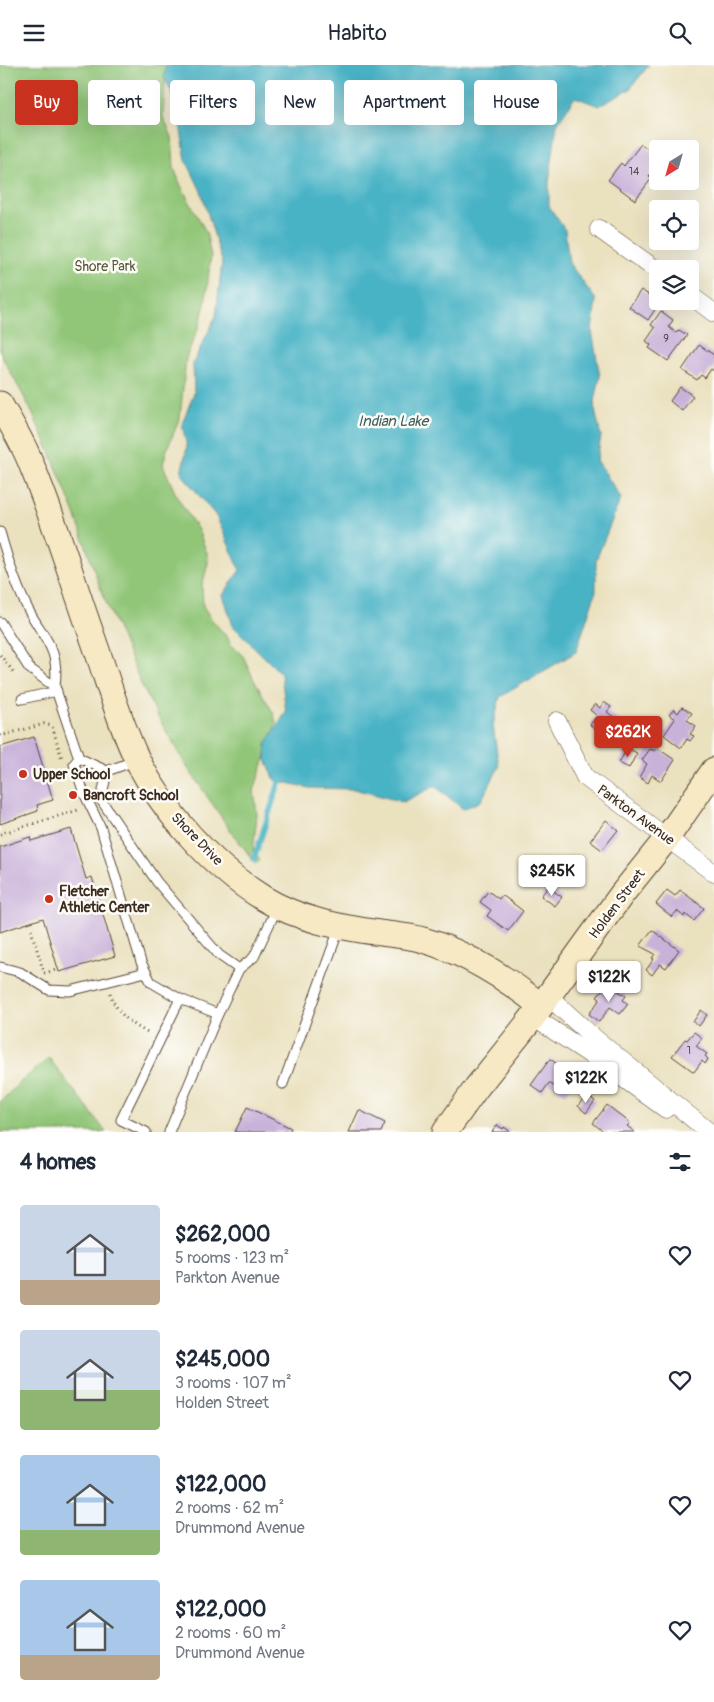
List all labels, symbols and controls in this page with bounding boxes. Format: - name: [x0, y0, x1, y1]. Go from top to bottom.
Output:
- icon: menu: [20, 19, 48, 47]
- text: Habito: [327, 19, 387, 47]
- icon: search: [666, 19, 694, 47]
- chip: Buy: [15, 80, 78, 125]
- chip: Rent: [88, 80, 160, 125]
- chip: Filters: [170, 80, 255, 125]
- chip: New: [265, 80, 334, 125]
- chip: Apartment: [344, 80, 464, 125]
- chip: House: [474, 80, 557, 125]
- north arrow: [649, 140, 699, 190]
- map controls: [649, 140, 699, 310]
- house number: 14: [629, 165, 640, 178]
- button: locate: [649, 200, 699, 250]
- park label: Shore Park: [74, 258, 136, 275]
- button: layers: [649, 260, 699, 310]
- house number: 9: [663, 332, 669, 345]
- water label: Indian Lake: [358, 412, 430, 431]
- pin: $262K: [593, 715, 663, 758]
- text: $262K: [605, 722, 651, 742]
- place label: Upper School: [33, 766, 111, 783]
- marker: Upper School: [17, 768, 29, 780]
- street label: Parkton Avenue: [594, 781, 678, 849]
- place label: Bancroft School: [83, 787, 179, 804]
- marker: Bancroft School: [67, 789, 79, 801]
- street label: Shore Drive: [168, 809, 226, 869]
- pin: $245K: [517, 855, 587, 897]
- text: $245K: [529, 861, 575, 881]
- street label: Holden Street: [585, 866, 649, 942]
- place label: Fletcher Athletic Center: [59, 883, 150, 916]
- marker: Fletcher Athletic Center: [43, 893, 55, 905]
- pin: $122K: [574, 961, 644, 1003]
- text: $122K: [588, 967, 630, 987]
- house number: 1: [687, 1044, 691, 1057]
- pin: $122K: [551, 1061, 621, 1104]
- text: $122K: [565, 1068, 607, 1088]
- icon: filters: [666, 1148, 694, 1176]
- text: 4 homes: [20, 1149, 96, 1176]
- text: $262,000: [175, 1221, 270, 1248]
- icon: home: [60, 1225, 120, 1285]
- icon: heart: [666, 1241, 694, 1269]
- text: 5 rooms · 123 m²: [175, 1248, 289, 1268]
- text: Parkton Avenue: [175, 1268, 280, 1288]
- text: $245,000: [175, 1346, 270, 1373]
- icon: home: [60, 1350, 120, 1410]
- icon: heart: [666, 1366, 694, 1394]
- text: 3 rooms · 107 m²: [175, 1373, 292, 1393]
- text: Holden Street: [175, 1393, 269, 1413]
- text: $122,000: [175, 1471, 266, 1498]
- icon: home: [60, 1475, 120, 1535]
- icon: heart: [666, 1491, 694, 1519]
- text: 2 rooms · 62 m²: [175, 1498, 284, 1518]
- text: Drummond Avenue: [175, 1518, 305, 1538]
- text: $122,000: [175, 1596, 266, 1623]
- icon: home: [60, 1600, 120, 1660]
- icon: heart: [666, 1616, 694, 1644]
- text: 2 rooms · 60 m²: [175, 1623, 286, 1643]
- text: Drummond Avenue: [175, 1643, 305, 1663]

